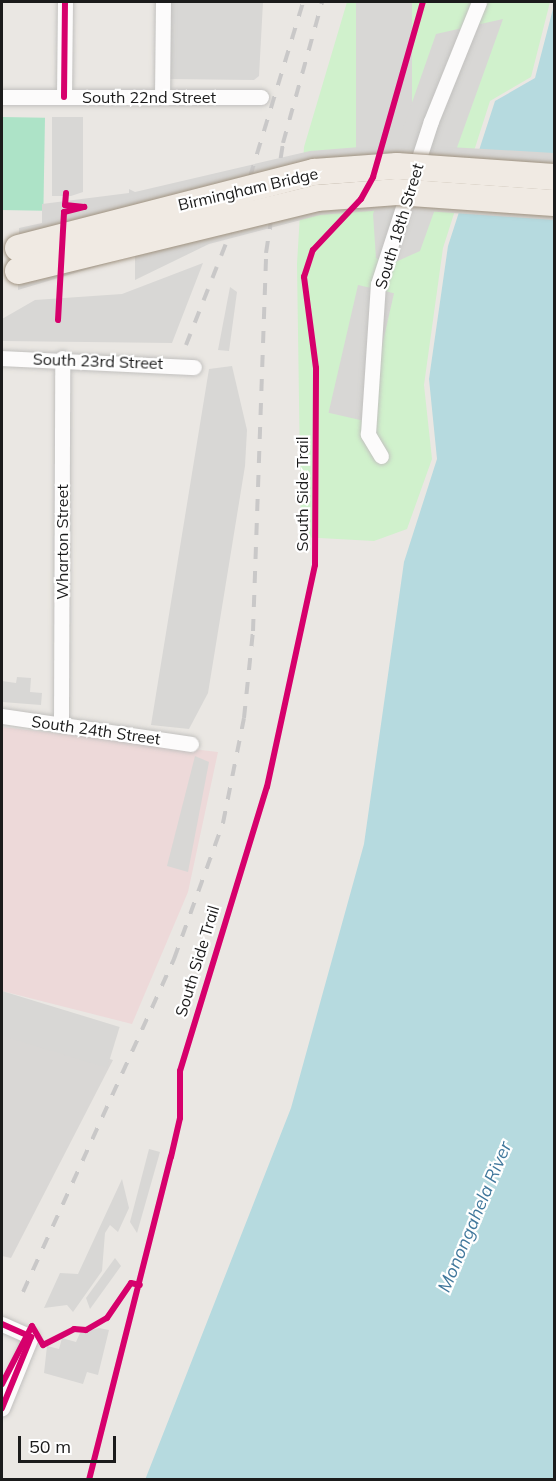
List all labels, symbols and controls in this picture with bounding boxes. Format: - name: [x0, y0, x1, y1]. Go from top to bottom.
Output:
- street label: South 22nd Street: [82, 87, 216, 107]
- street label: South 18th Street: [371, 161, 427, 291]
- street label: Birmingham Bridge: [176, 164, 320, 214]
- street label: South 23rd Street: [32, 349, 164, 373]
- street label: South Side Trail: [292, 436, 312, 552]
- street label: Wharton Street: [52, 484, 72, 600]
- street label: South 24th Street: [30, 711, 162, 749]
- street label: South Side Trail: [171, 903, 223, 1019]
- water label: Monongahela River: [434, 1139, 516, 1295]
- scale bar: [21, 1424, 118, 1462]
- text: 50 m: [29, 1435, 71, 1458]

